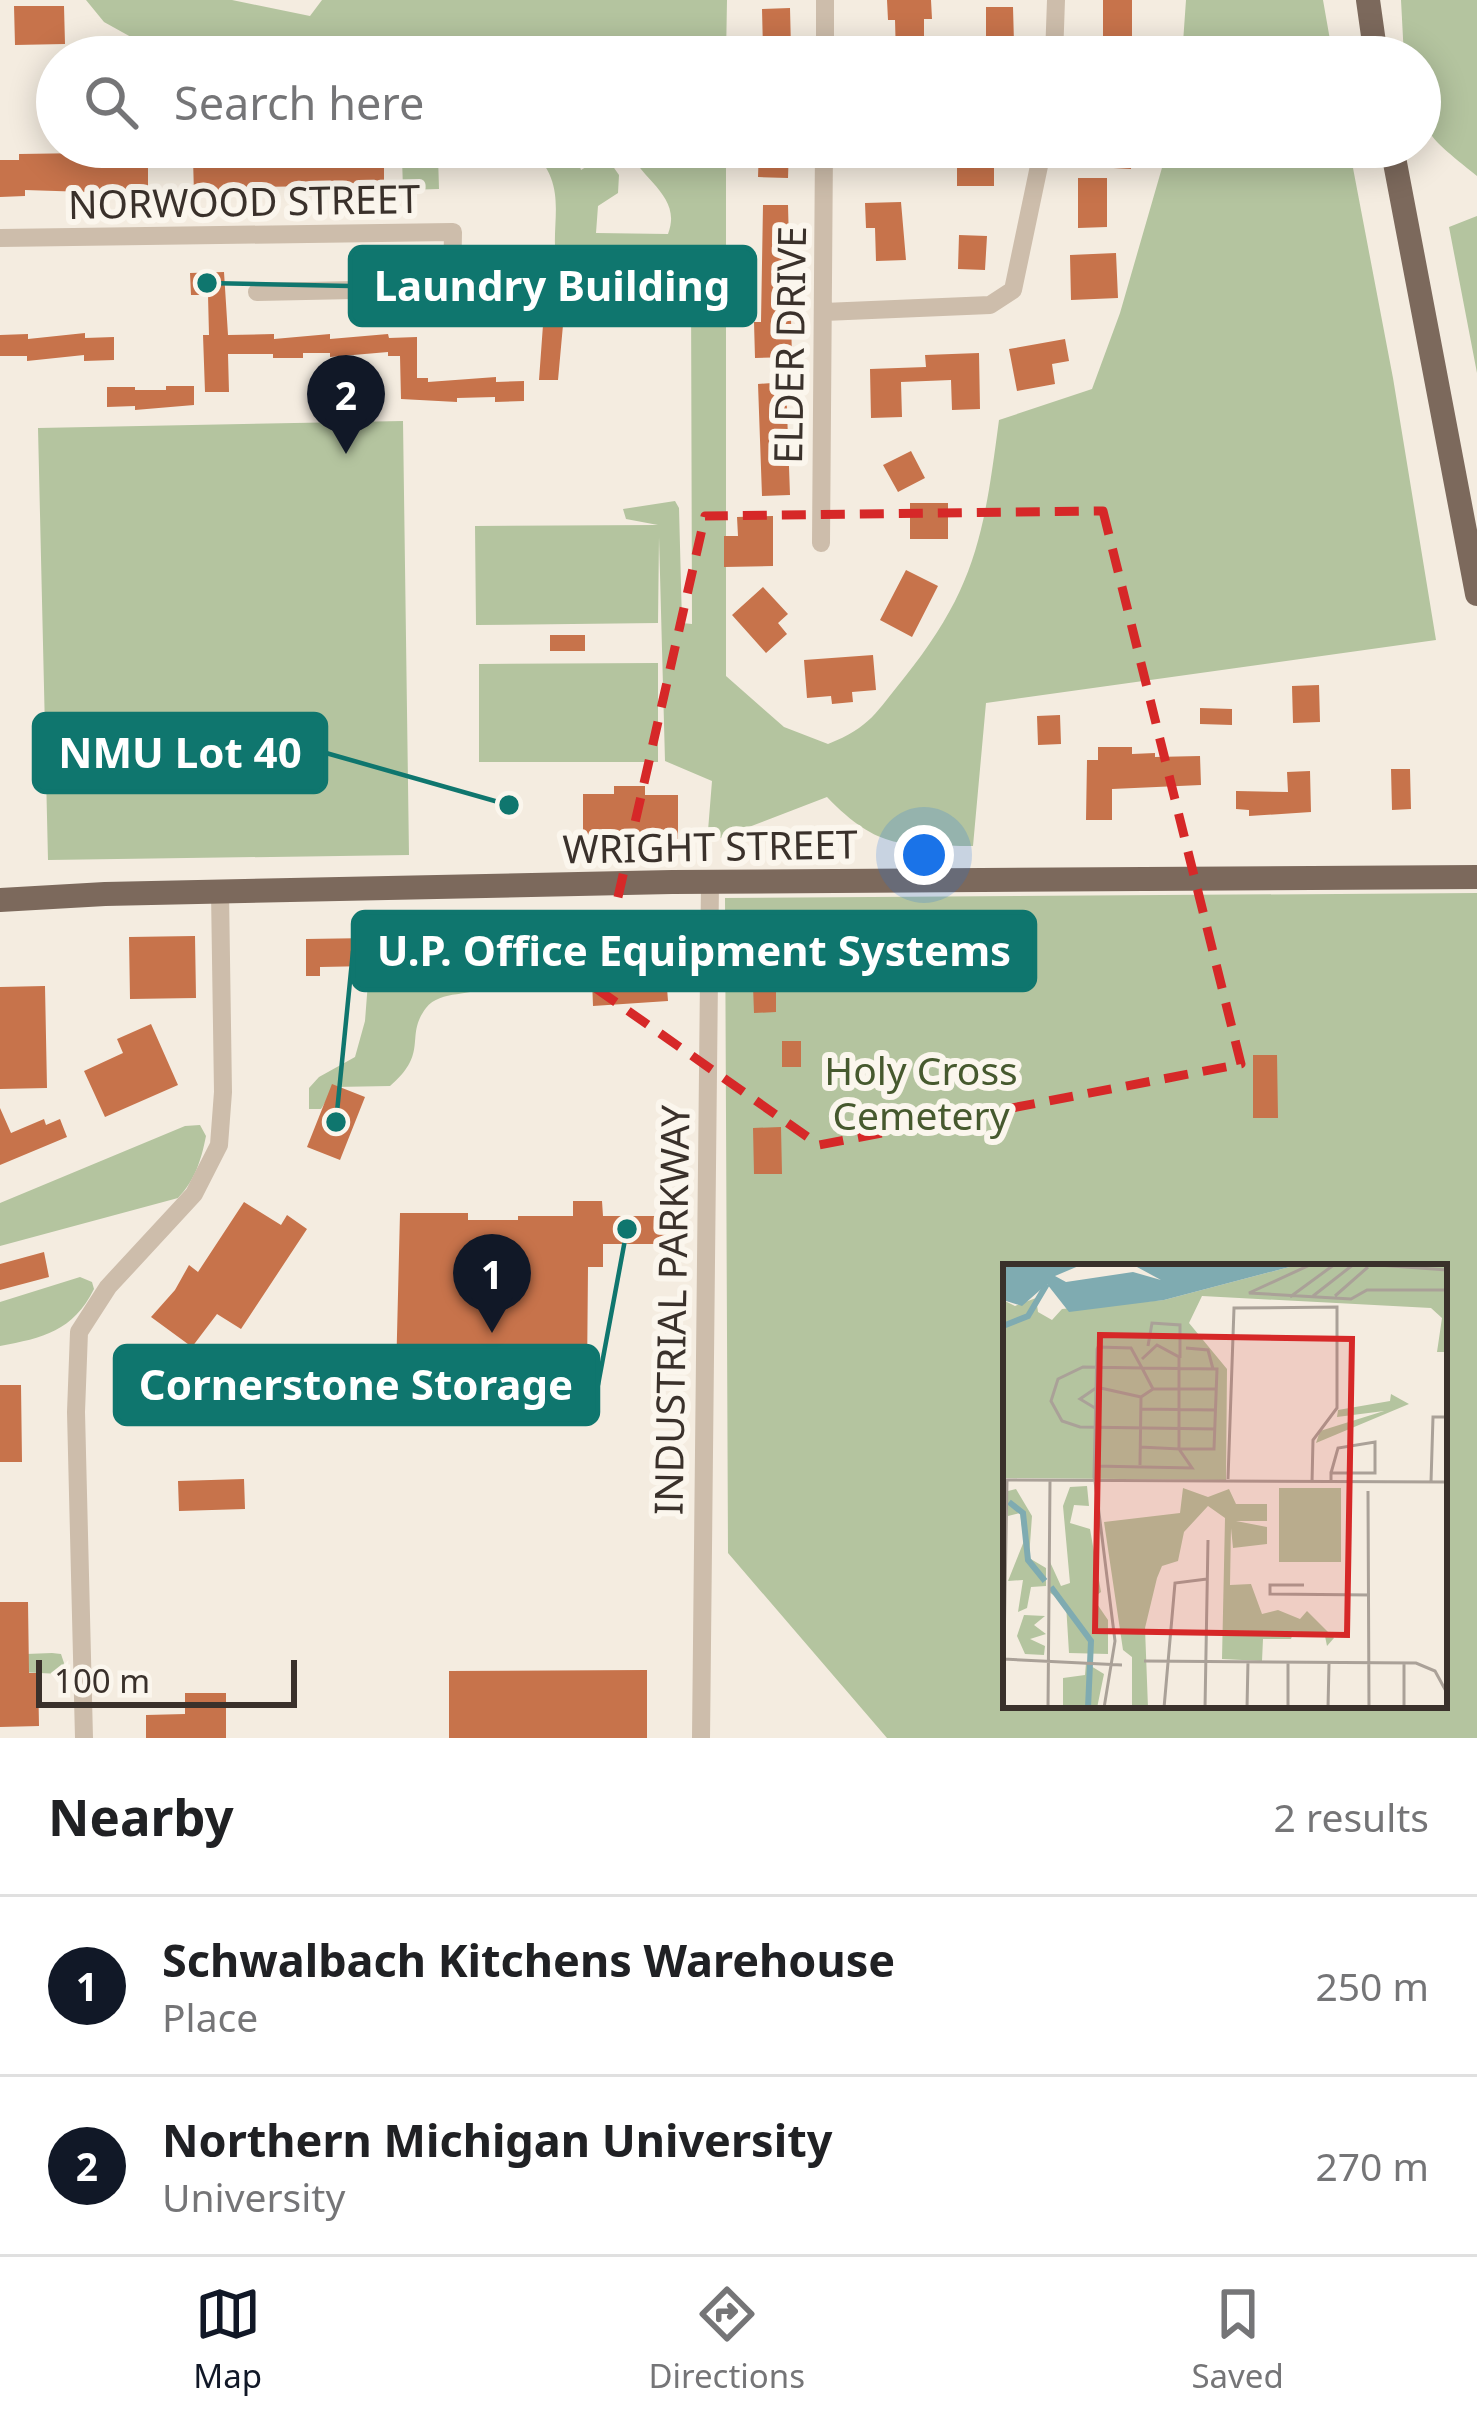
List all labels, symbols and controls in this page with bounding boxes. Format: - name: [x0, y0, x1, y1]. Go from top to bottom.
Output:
- search box: [36, 36, 1441, 168]
- icon: search: [78, 69, 144, 135]
- text: Search here: [174, 72, 424, 133]
- street label: NORWOOD STREET: [67, 171, 421, 230]
- street label: ELDER DRIVE: [760, 226, 817, 464]
- callout: Laundry Building: [350, 247, 755, 325]
- text: Laundry Building: [374, 256, 730, 313]
- pin: 2: [307, 355, 385, 454]
- callout: NMU Lot 40: [34, 714, 326, 792]
- text: NMU Lot 40: [58, 723, 302, 780]
- street label: WRIGHT STREET: [562, 816, 858, 875]
- your location: [894, 825, 954, 885]
- callout: U.P. Office Equipment Systems: [353, 912, 1035, 990]
- text: U.P. Office Equipment Systems: [377, 921, 1011, 978]
- park label: Holy Cross Cemetery: [824, 1043, 1018, 1141]
- street label: INDUSTRIAL PARKWAY: [640, 1104, 701, 1516]
- pin: 1: [453, 1234, 531, 1333]
- inset map: [1003, 1264, 1447, 1708]
- callout: Cornerstone Storage: [115, 1346, 598, 1424]
- text: Cornerstone Storage: [139, 1355, 573, 1412]
- scale bar: [36, 1654, 297, 1707]
- text: 100 m: [54, 1658, 150, 1703]
- text: Nearby: [48, 1781, 234, 1851]
- text: 2 results: [1274, 1790, 1429, 1843]
- text: Schwalbach Kitchens Warehouse: [162, 1929, 895, 1990]
- text: 1: [76, 1959, 98, 2012]
- text: 250 m: [1315, 1959, 1429, 2012]
- text: Place: [162, 1990, 258, 2043]
- text: Northern Michigan University: [162, 2109, 832, 2170]
- text: 2: [76, 2139, 98, 2192]
- text: 270 m: [1315, 2139, 1429, 2192]
- text: University: [162, 2170, 345, 2223]
- tab: Map: [193, 2281, 262, 2398]
- tab: Directions: [648, 2281, 805, 2398]
- tab: Saved: [1191, 2281, 1284, 2398]

